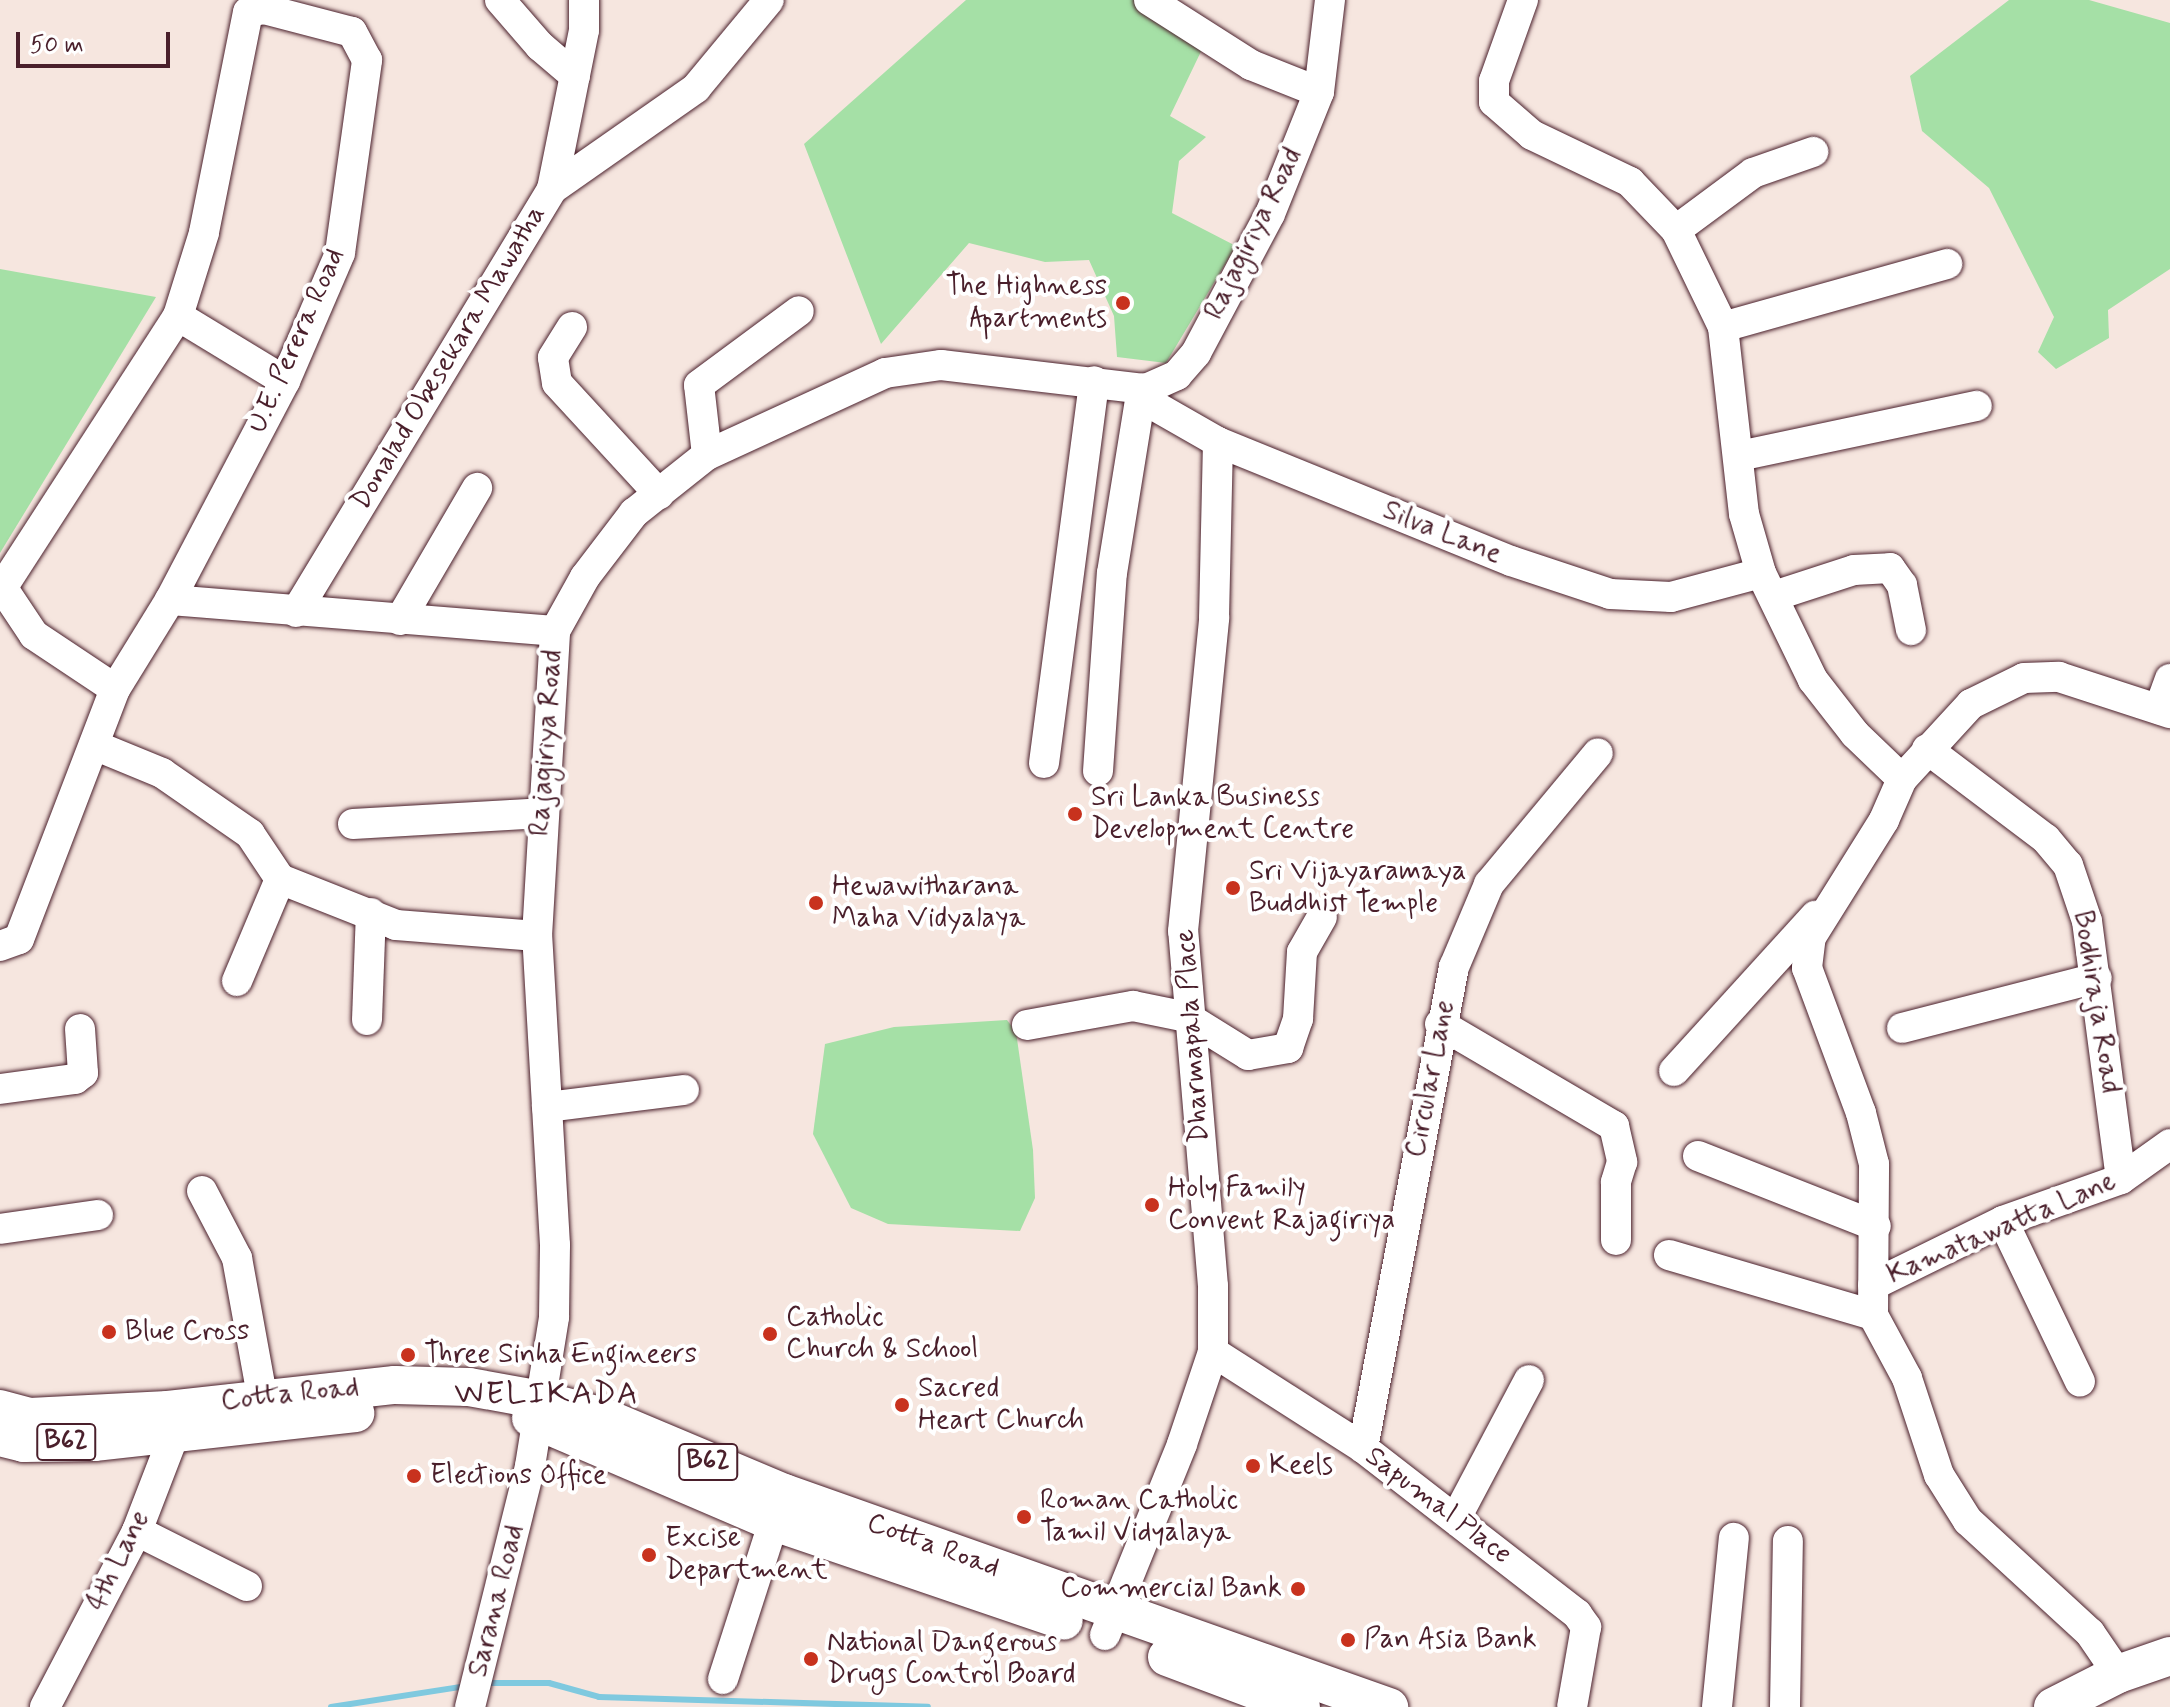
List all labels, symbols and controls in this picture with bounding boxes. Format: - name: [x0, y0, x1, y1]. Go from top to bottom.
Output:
- scale bar: [20, 16, 174, 66]
- text: 50 m: [30, 30, 84, 61]
- street label: Rajagiriya Road: [1198, 143, 1310, 325]
- street label: Donalad Obesekara Mawatha: [345, 199, 553, 517]
- street label: U.E. Perera Road: [241, 243, 353, 439]
- place label: The Highness Apartments: [956, 270, 1107, 336]
- marker: The Highness Apartments: [1114, 294, 1132, 312]
- street label: Silva Lane: [1379, 495, 1505, 571]
- street label: Rajagiriya Road: [524, 649, 570, 837]
- place label: Sri Lanka Business Development Centre: [1091, 781, 1349, 847]
- marker: Sri Lanka Business Development Centre: [1066, 805, 1084, 823]
- place label: Sri Vijayaramaya Buddhist Temple: [1249, 855, 1465, 921]
- place label: Hewawitharana Maha Vidyalaya: [832, 870, 1024, 936]
- marker: Sri Vijayaramaya Buddhist Temple: [1224, 879, 1242, 897]
- marker: Hewawitharana Maha Vidyalaya: [807, 894, 825, 912]
- street label: Bodhiraja Road: [2065, 910, 2127, 1094]
- street label: Dharmapala Place: [1169, 928, 1217, 1144]
- street label: Circular Lane: [1399, 997, 1463, 1161]
- street label: Kamatawatta Lane: [1882, 1166, 2122, 1292]
- place label: Holy Family Convent Rajagiriya: [1168, 1172, 1394, 1238]
- marker: Holy Family Convent Rajagiriya: [1143, 1196, 1161, 1214]
- place label: Catholic Church & School: [786, 1301, 978, 1367]
- place label: Blue Cross: [125, 1315, 249, 1349]
- marker: Blue Cross: [100, 1323, 118, 1341]
- marker: Catholic Church & School: [761, 1325, 779, 1343]
- place label: Three Sinha Engineers: [424, 1338, 692, 1372]
- marker: Three Sinha Engineers: [399, 1346, 417, 1364]
- street label: Cotta Road: [221, 1371, 359, 1419]
- place label: Sacred Heart Church: [918, 1372, 1084, 1438]
- district label: WELIKADA: [457, 1375, 637, 1413]
- marker: Sacred Heart Church: [893, 1396, 911, 1414]
- road number: B62: [36, 1420, 96, 1464]
- road number: B62: [678, 1440, 738, 1484]
- street label: Sapumal Place: [1358, 1440, 1518, 1572]
- place label: Keels: [1269, 1449, 1333, 1483]
- marker: Keels: [1244, 1457, 1262, 1475]
- place label: Elections Office: [430, 1459, 609, 1493]
- marker: Elections Office: [405, 1467, 423, 1485]
- place label: Roman Catholic Tamil Vidyalaya: [1040, 1484, 1236, 1550]
- street label: 4th Lane: [80, 1505, 158, 1617]
- street label: Cotta Road: [863, 1507, 1003, 1585]
- marker: Roman Catholic Tamil Vidyalaya: [1015, 1508, 1033, 1526]
- street label: Sarana Road: [462, 1521, 532, 1681]
- place label: Excise Department: [665, 1522, 828, 1588]
- marker: Excise Department: [640, 1546, 658, 1564]
- place label: Commercial Bank: [1059, 1572, 1282, 1606]
- marker: Commercial Bank: [1289, 1580, 1307, 1598]
- place label: Pan Asia Bank: [1364, 1623, 1542, 1657]
- place label: National Dangerous Drugs Control Board: [827, 1626, 1071, 1692]
- marker: Pan Asia Bank: [1339, 1631, 1357, 1649]
- marker: National Dangerous Drugs Control Board: [802, 1650, 820, 1668]

